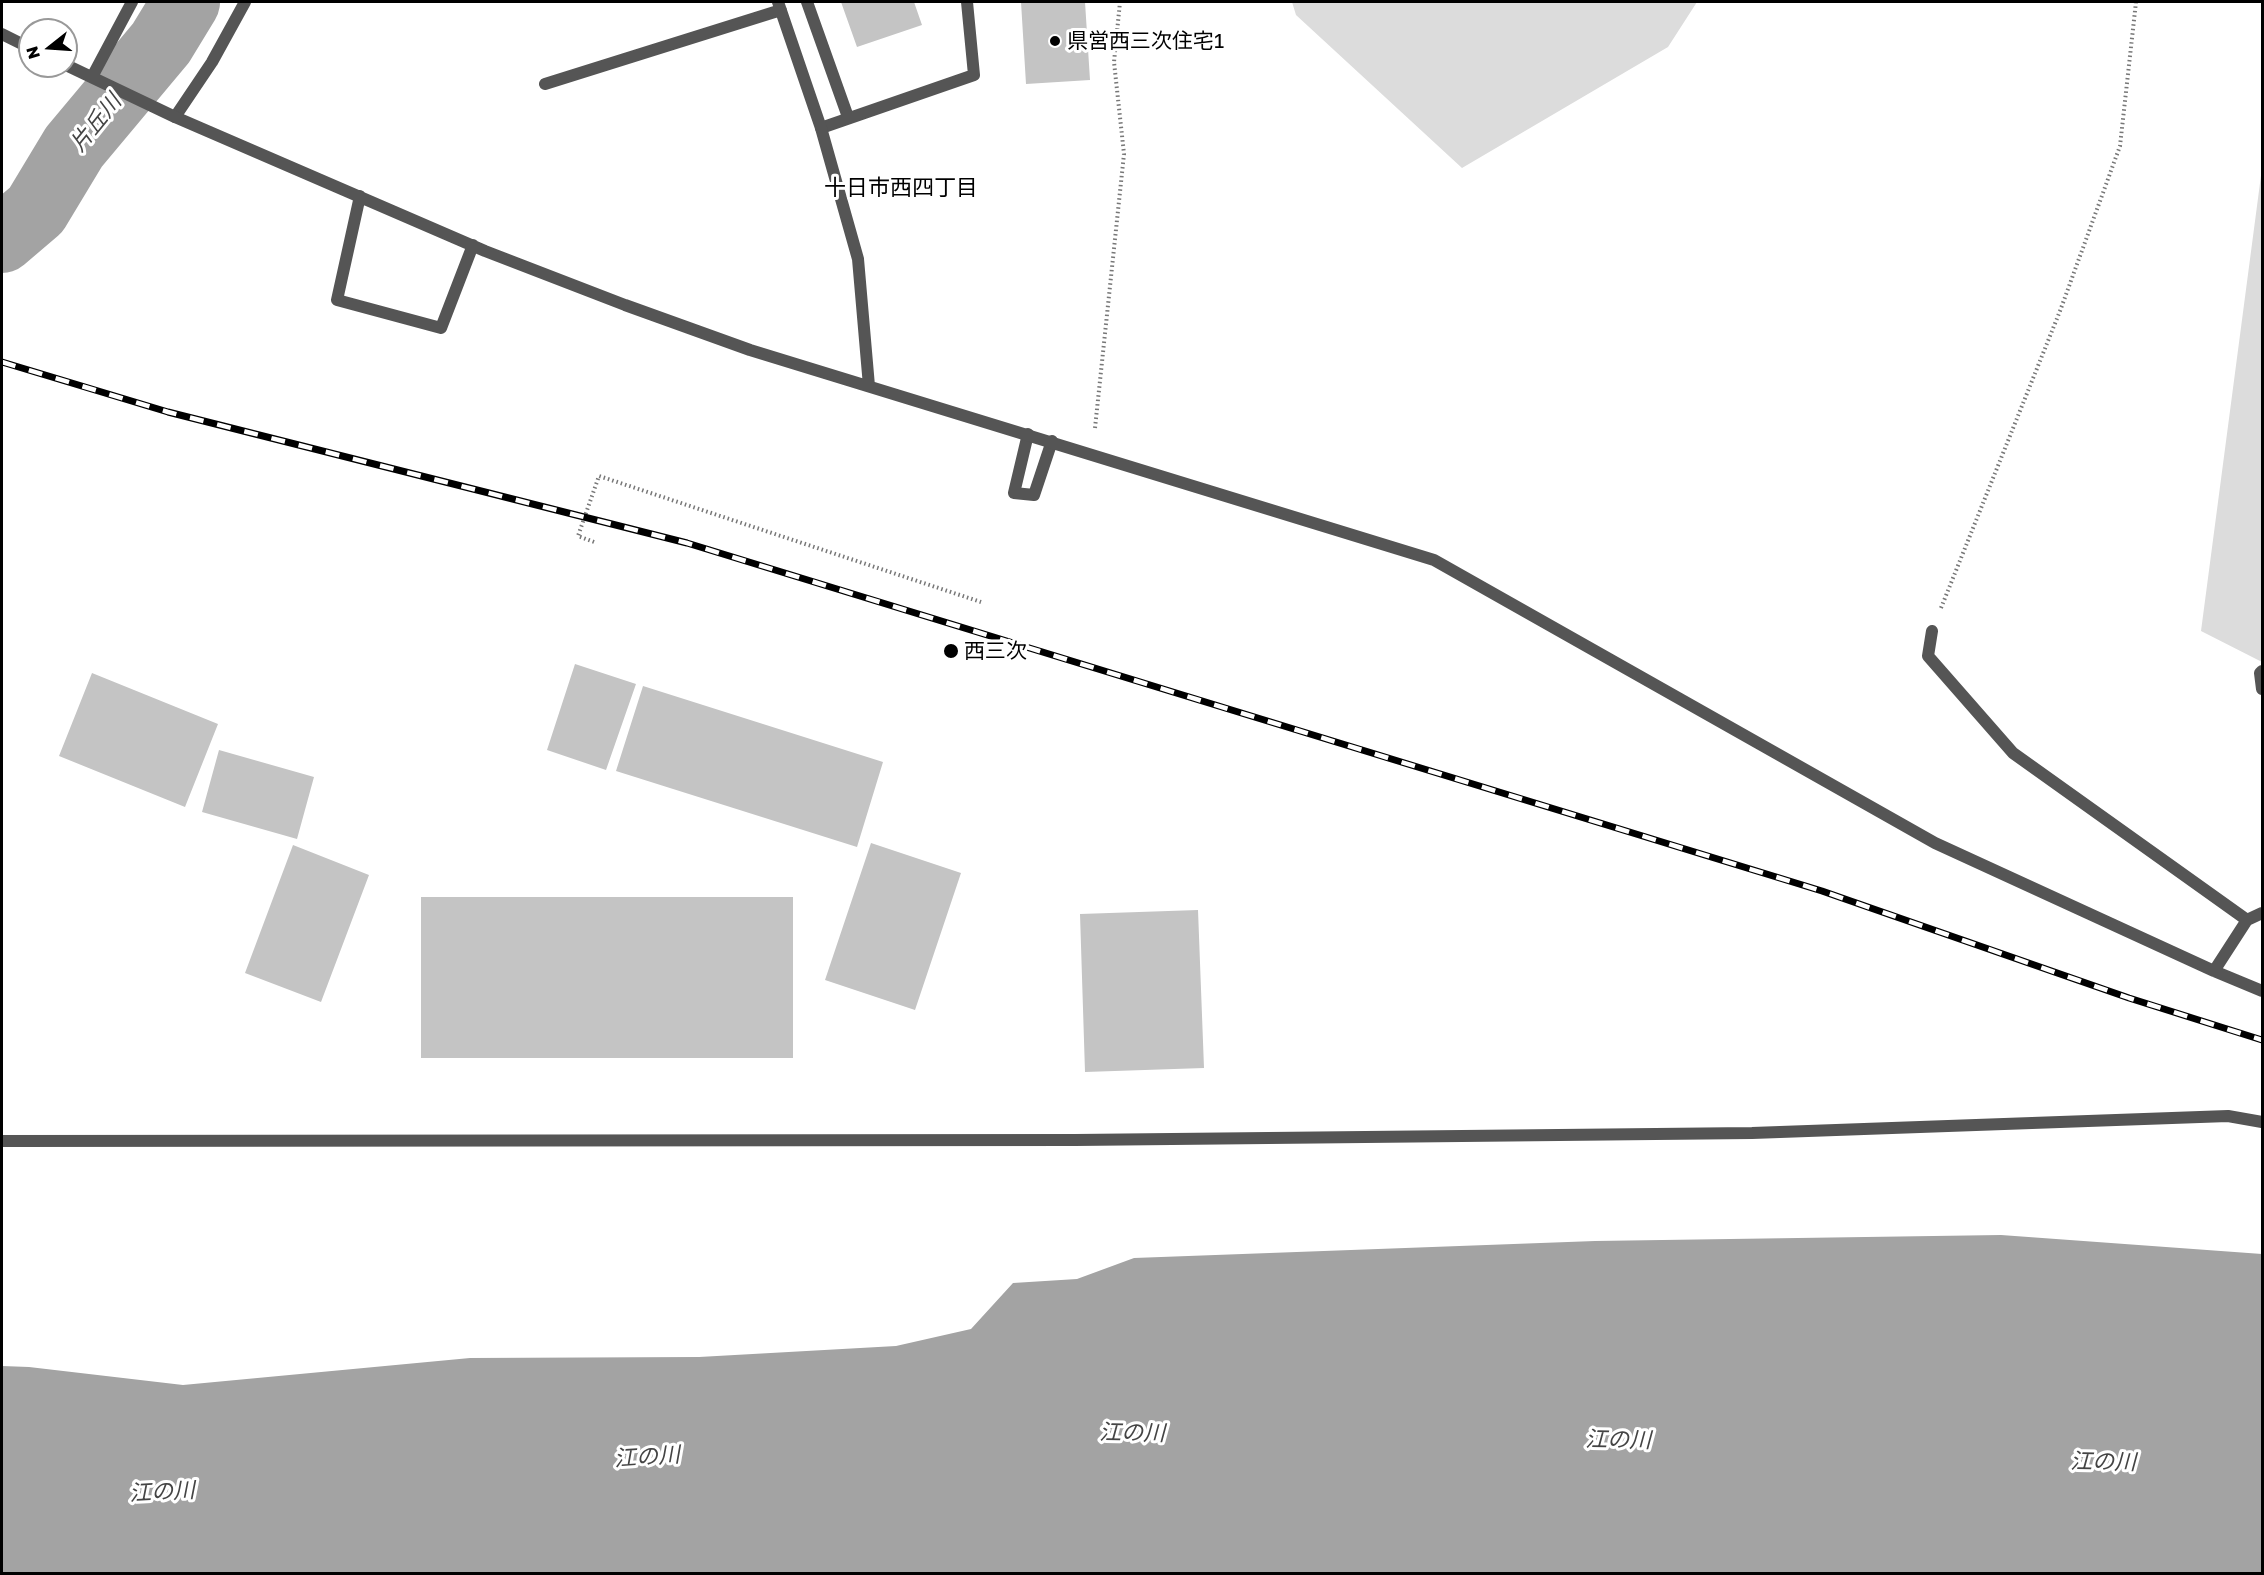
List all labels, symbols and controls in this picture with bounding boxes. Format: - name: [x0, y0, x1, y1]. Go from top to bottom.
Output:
- north arrow: [18, 18, 78, 78]
- place label: 県営西三次住宅1: [1067, 28, 1224, 54]
- marker: 県営西三次住宅1: [1048, 34, 1062, 48]
- text: N: [21, 44, 44, 61]
- water label: 片丘川: [65, 89, 127, 157]
- district label: 十日市西四丁目: [824, 175, 978, 201]
- place label: 西三次: [964, 638, 1027, 664]
- marker: 西三次: [942, 642, 960, 660]
- water label: 江の川: [1099, 1419, 1165, 1447]
- water label: 江の川: [1585, 1426, 1651, 1454]
- water label: 江の川: [613, 1442, 681, 1472]
- water label: 江の川: [2070, 1448, 2136, 1476]
- water label: 江の川: [128, 1477, 196, 1507]

